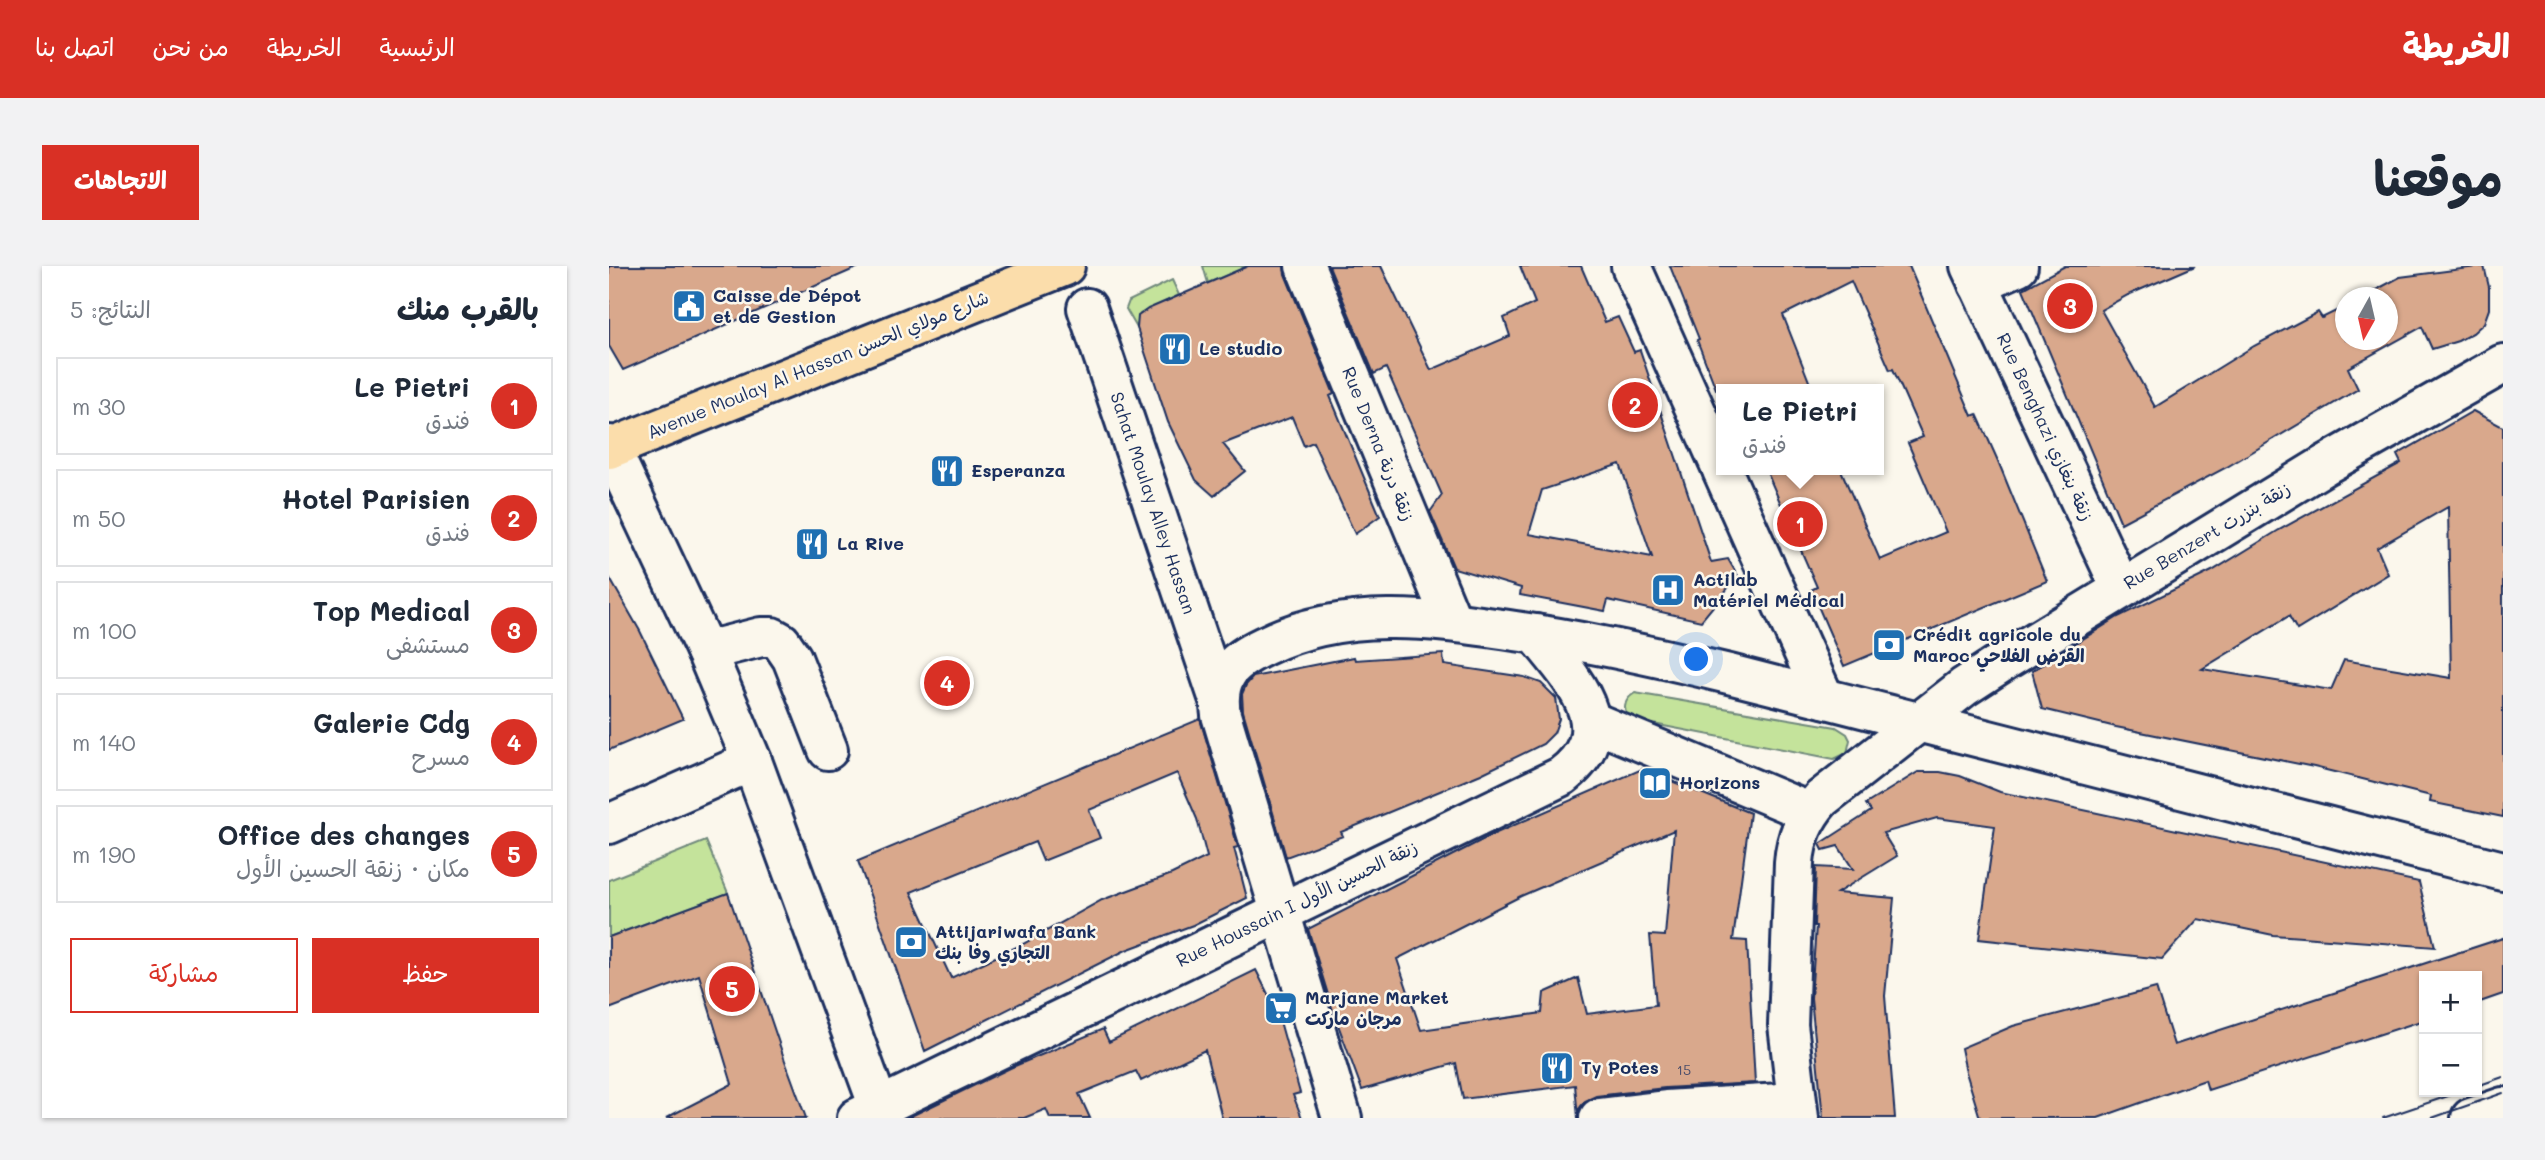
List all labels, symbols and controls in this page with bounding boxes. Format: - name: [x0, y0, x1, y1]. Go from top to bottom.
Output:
- text: الخريطة: [2403, 23, 2510, 66]
- text: اتصل بنا: [35, 31, 114, 62]
- text: من نحن: [152, 31, 229, 62]
- text: الخريطة: [267, 31, 342, 62]
- text: الرئيسية: [380, 31, 455, 62]
- button: الاتجاهات: [42, 145, 199, 220]
- text: موقعنا: [2373, 145, 2503, 208]
- pin: 3: [2047, 280, 2093, 332]
- place label: Caisse de Dépot et de Gestion: [713, 283, 861, 328]
- street label: Avenue Moulay Al Hassan شارع مولاي الحسن: [643, 284, 993, 446]
- public building icon: Caisse de Dépot et de Gestion: [670, 287, 708, 325]
- north arrow: [2335, 287, 2398, 350]
- text: بالقرب منك: [397, 288, 539, 328]
- text: النتائج: 5: [70, 294, 151, 324]
- street label: Rue Benghazi زنقة بنغازي: [1990, 329, 2100, 525]
- restaurant icon: Le studio: [1156, 330, 1194, 368]
- place label: Le studio: [1199, 336, 1283, 360]
- street label: Rue Derna زنقة درنة: [1337, 363, 1421, 524]
- text: Le Pietri: [354, 370, 470, 404]
- pin: 2: [1612, 379, 1658, 431]
- popup: [1716, 384, 1884, 475]
- street label: Sahat Moulay Alley Hassan: [1105, 389, 1202, 617]
- text: 30 m: [72, 391, 125, 421]
- text: 1: [509, 391, 519, 421]
- text: Le Pietri: [1742, 394, 1858, 428]
- text: فندق: [425, 405, 470, 435]
- text: فندق: [1742, 429, 1787, 459]
- restaurant icon: Esperanza: [928, 452, 966, 490]
- place label: Esperanza: [971, 458, 1066, 482]
- street label: Rue Benzert زنقة بنزرت: [2119, 476, 2294, 594]
- text: Hotel Parisien: [281, 482, 470, 516]
- pin: 1: [1777, 498, 1823, 550]
- text: 50 m: [72, 503, 125, 533]
- text: 2: [508, 503, 520, 533]
- text: فندق: [425, 517, 470, 547]
- restaurant icon: La Rive: [793, 525, 831, 563]
- place label: La Rive: [837, 531, 904, 555]
- place label: Actilab Matériel Médical: [1693, 567, 1844, 612]
- hospital icon: Actilab Matériel Médical: [1649, 571, 1687, 609]
- text: Top Medical: [313, 594, 470, 628]
- text: 100 m: [72, 615, 136, 645]
- text: 3: [507, 615, 521, 645]
- place label: Crédit agricole du Maroc القرض الفلاحي: [1913, 622, 2085, 672]
- bank icon: Crédit agricole du Maroc القرض الفلاحي: [1870, 626, 1908, 664]
- text: مستشفى: [386, 629, 470, 659]
- your location: [1679, 642, 1713, 676]
- pin: 4: [924, 657, 970, 709]
- text: Galerie Cdg: [313, 706, 470, 740]
- text: 140 m: [72, 727, 136, 757]
- text: 4: [507, 727, 521, 757]
- text: مسرح: [412, 741, 470, 771]
- library icon: Horizons: [1636, 764, 1674, 802]
- place label: Horizons: [1679, 770, 1760, 794]
- text: Office des changes: [217, 818, 470, 852]
- street label: Rue Houssain I زنقة الحسين الأول: [1172, 834, 1421, 972]
- text: 190 m: [72, 839, 136, 869]
- text: 5: [507, 839, 521, 869]
- text: مكان · زنقة الحسين الأول: [236, 853, 470, 883]
- place label: Attijariwafa Bank التجاري وفا بنك: [935, 919, 1096, 967]
- bank icon: Attijariwafa Bank التجاري وفا بنك: [892, 923, 930, 961]
- button: مشاركة: [70, 938, 298, 1013]
- button: حفظ: [312, 938, 539, 1013]
- pin: 5: [709, 963, 755, 1015]
- map controls: [2419, 971, 2482, 1097]
- button: +: [2419, 971, 2482, 1034]
- place label: Marjane Market مرجان ماركت: [1305, 985, 1449, 1030]
- supermarket icon: Marjane Market مرجان ماركت: [1262, 989, 1300, 1027]
- button: −: [2419, 1034, 2482, 1097]
- restaurant icon: Ty Potes: [1538, 1049, 1576, 1087]
- place label: Ty Potes: [1581, 1055, 1659, 1079]
- house number: 15: [1677, 1060, 1691, 1079]

